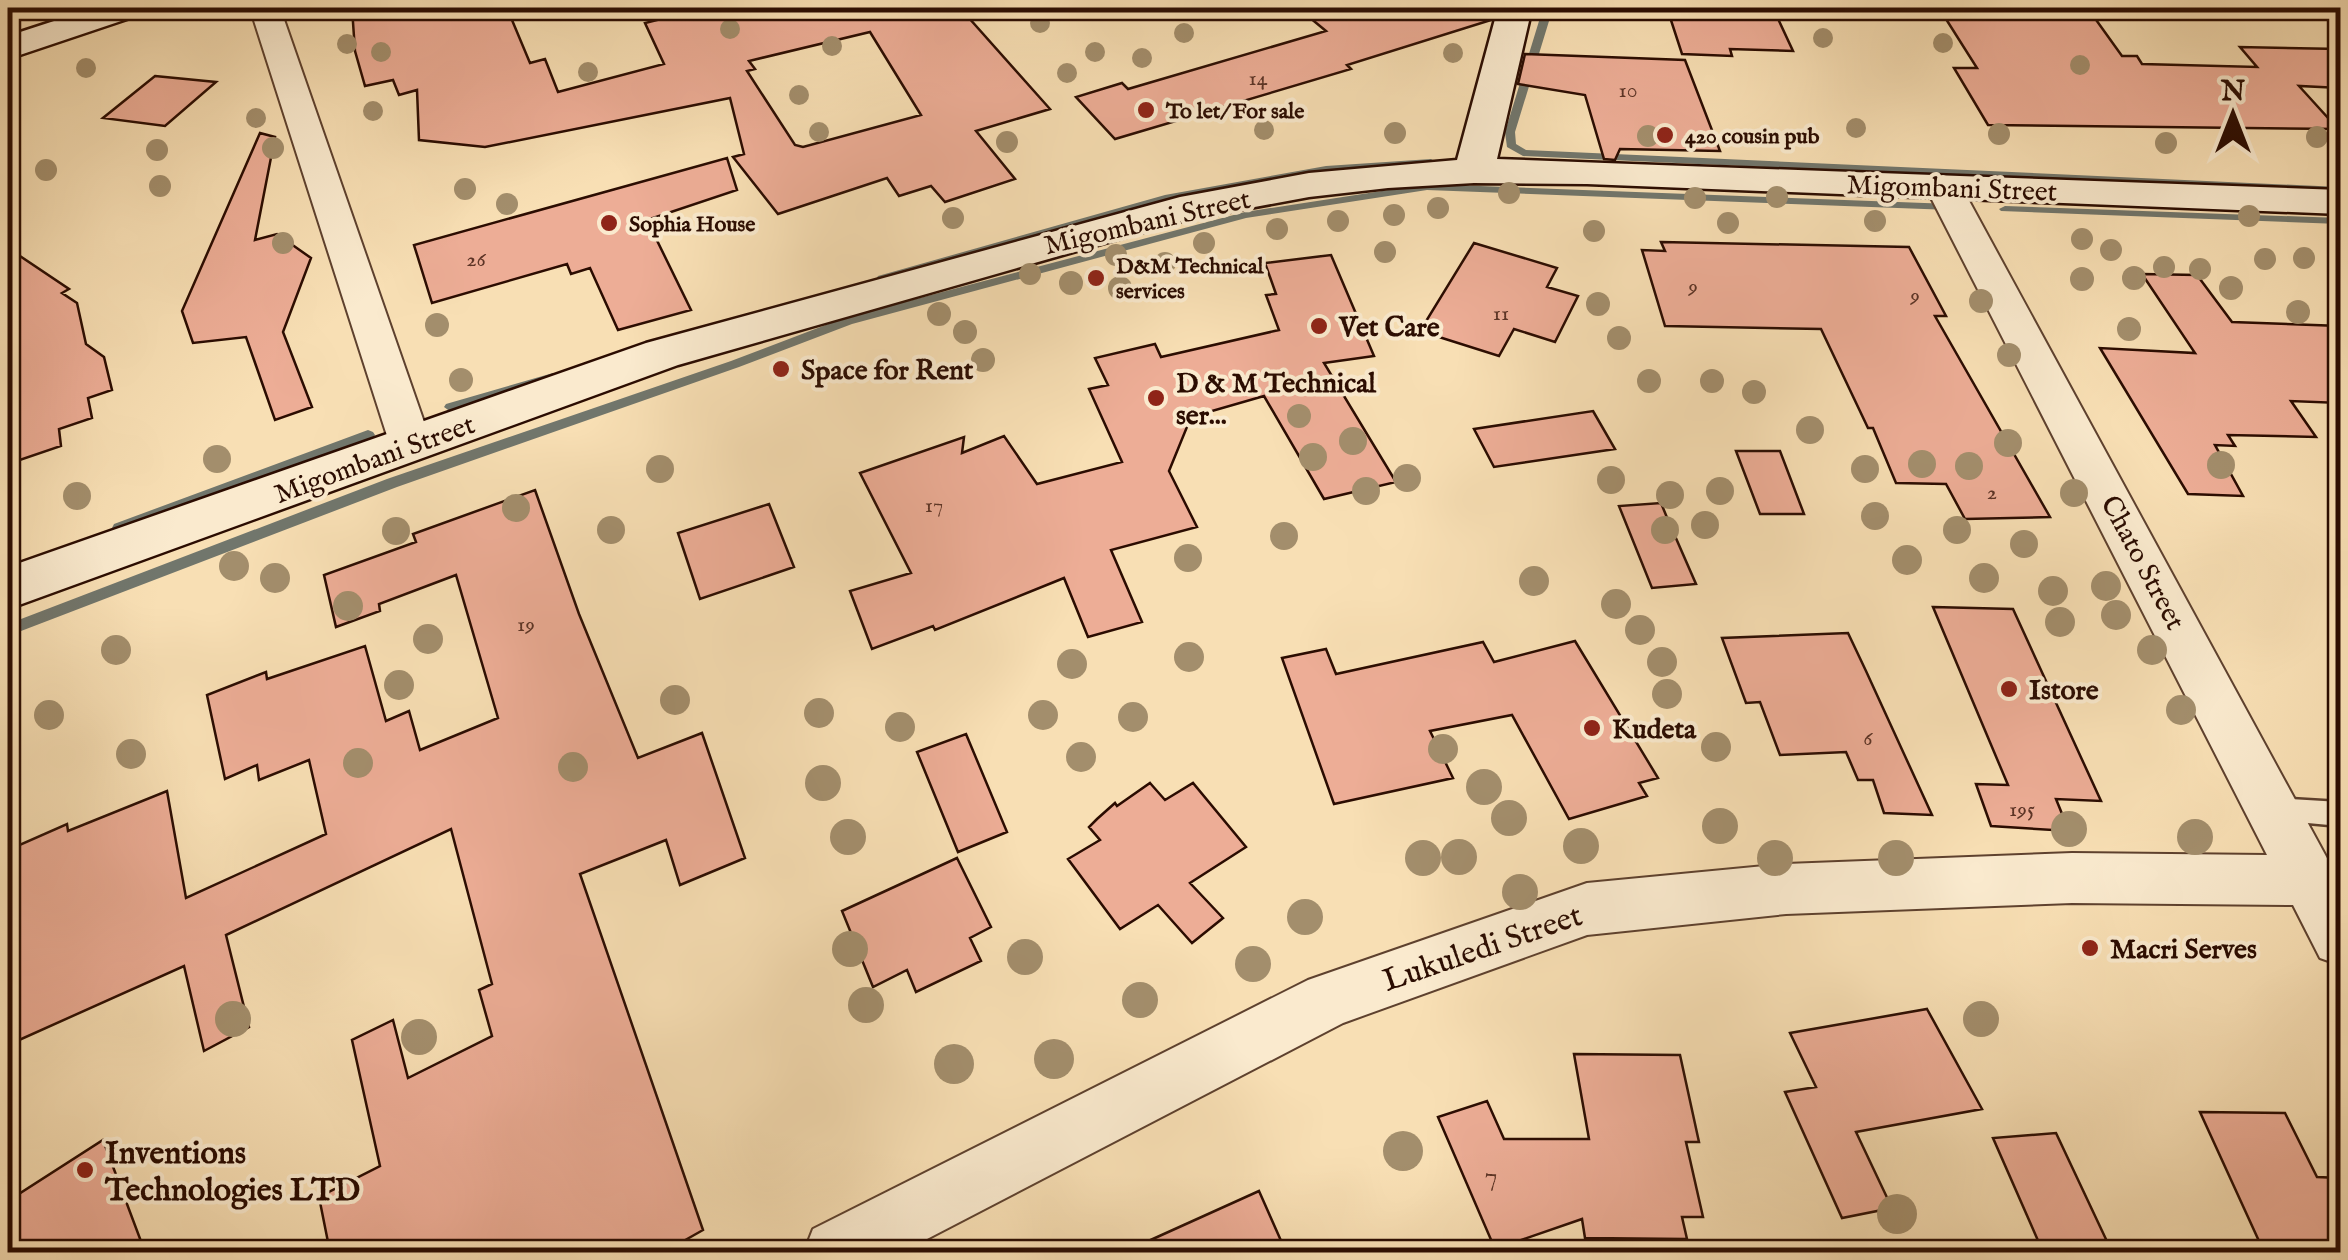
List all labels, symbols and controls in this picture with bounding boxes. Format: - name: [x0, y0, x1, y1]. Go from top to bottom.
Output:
- house number: 14: [1249, 65, 1268, 93]
- north arrow: [2183, 65, 2283, 165]
- text: N: [2220, 75, 2245, 110]
- house number: 10: [1619, 77, 1637, 105]
- place label: To let/ For sale: [1165, 98, 1304, 126]
- marker: To let/ For sale: [1135, 99, 1157, 121]
- place label: 420 cousin pub: [1685, 123, 1820, 151]
- marker: 420 cousin pub: [1654, 124, 1676, 146]
- street label: Migombani Street: [1846, 168, 2058, 211]
- street label: Migombani Street: [1041, 183, 1255, 264]
- place label: Sophia House: [629, 211, 755, 239]
- marker: Sophia House: [598, 212, 620, 234]
- house number: 26: [466, 246, 487, 274]
- place label: D&M Technical services: [1116, 253, 1265, 306]
- marker: D&M Technical services: [1085, 267, 1107, 289]
- house number: 9: [1687, 273, 1698, 301]
- house number: 9: [1909, 282, 1920, 310]
- house number: 11: [1493, 300, 1509, 328]
- place label: Vet Care: [1338, 311, 1440, 346]
- marker: Vet Care: [1308, 315, 1330, 337]
- place label: Space for Rent: [801, 354, 974, 389]
- marker: Space for Rent: [770, 358, 792, 380]
- place label: D & M Technical ser...: [1176, 367, 1377, 434]
- marker: D & M Technical ser...: [1145, 387, 1167, 409]
- street label: Migombani Street: [270, 408, 480, 513]
- house number: 2: [1987, 479, 1997, 507]
- street label: Chato Street: [2092, 490, 2192, 637]
- house number: 17: [925, 492, 943, 520]
- house number: 19: [517, 611, 535, 639]
- place label: Istore: [2029, 674, 2099, 709]
- marker: Istore: [1998, 678, 2020, 700]
- place label: Kudeta: [1612, 713, 1697, 748]
- marker: Kudeta: [1581, 717, 1603, 739]
- house number: 6: [1863, 725, 1873, 753]
- house number: 195: [2009, 796, 2035, 824]
- street label: Lukuledi Street: [1378, 896, 1588, 1003]
- place label: Macri Serves: [2110, 933, 2257, 968]
- marker: Macri Serves: [2079, 937, 2101, 959]
- place label: Inventions Technologies LTD: [104, 1134, 360, 1212]
- marker: Inventions Technologies LTD: [74, 1159, 96, 1181]
- house number: 7: [1484, 1159, 1498, 1194]

